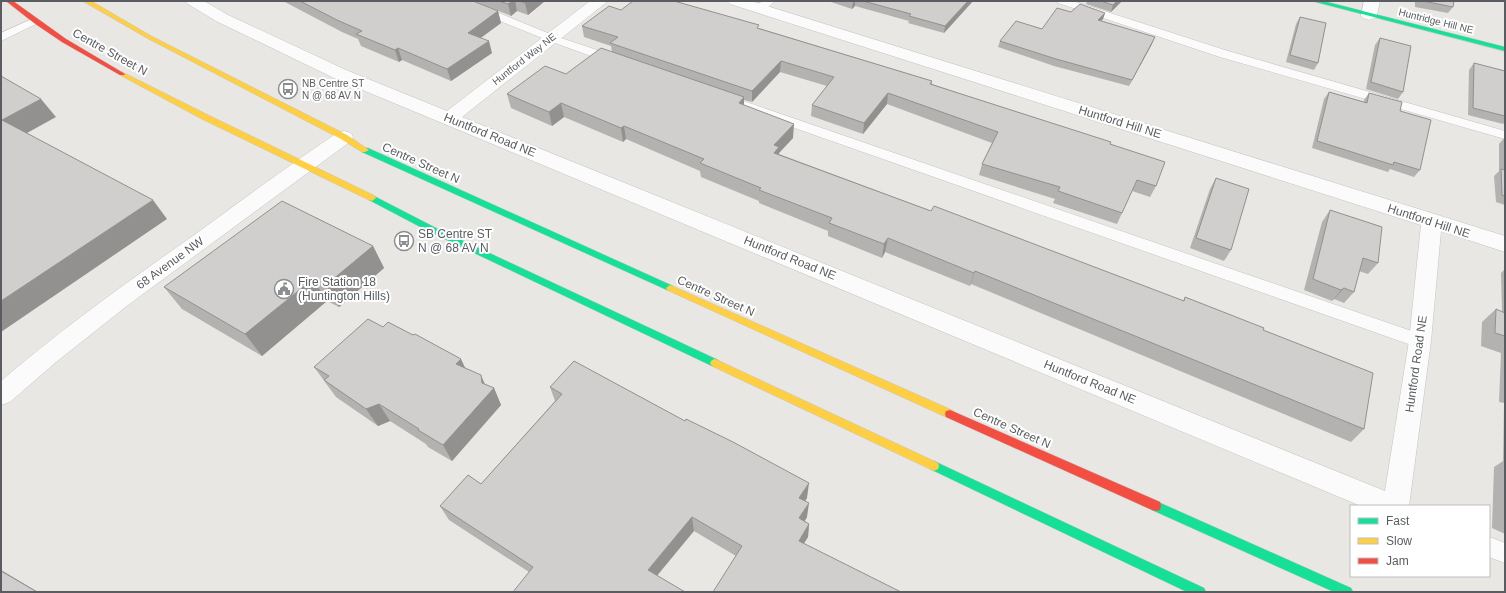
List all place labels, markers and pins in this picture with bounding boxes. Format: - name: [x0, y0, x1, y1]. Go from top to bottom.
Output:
- bus stop icon: NB Centre ST N @ 68 AV N: [277, 78, 299, 100]
- place label: NB Centre ST N @ 68 AV N: [302, 78, 364, 101]
- place label: SB Centre ST N @ 68 AV N: [418, 227, 493, 255]
- bus stop icon: SB Centre ST N @ 68 AV N: [393, 230, 415, 252]
- place label: Fire Station 18 (Huntington Hills): [298, 275, 390, 303]
- public building icon: Fire Station 18 (Huntington Hills): [273, 278, 295, 300]

